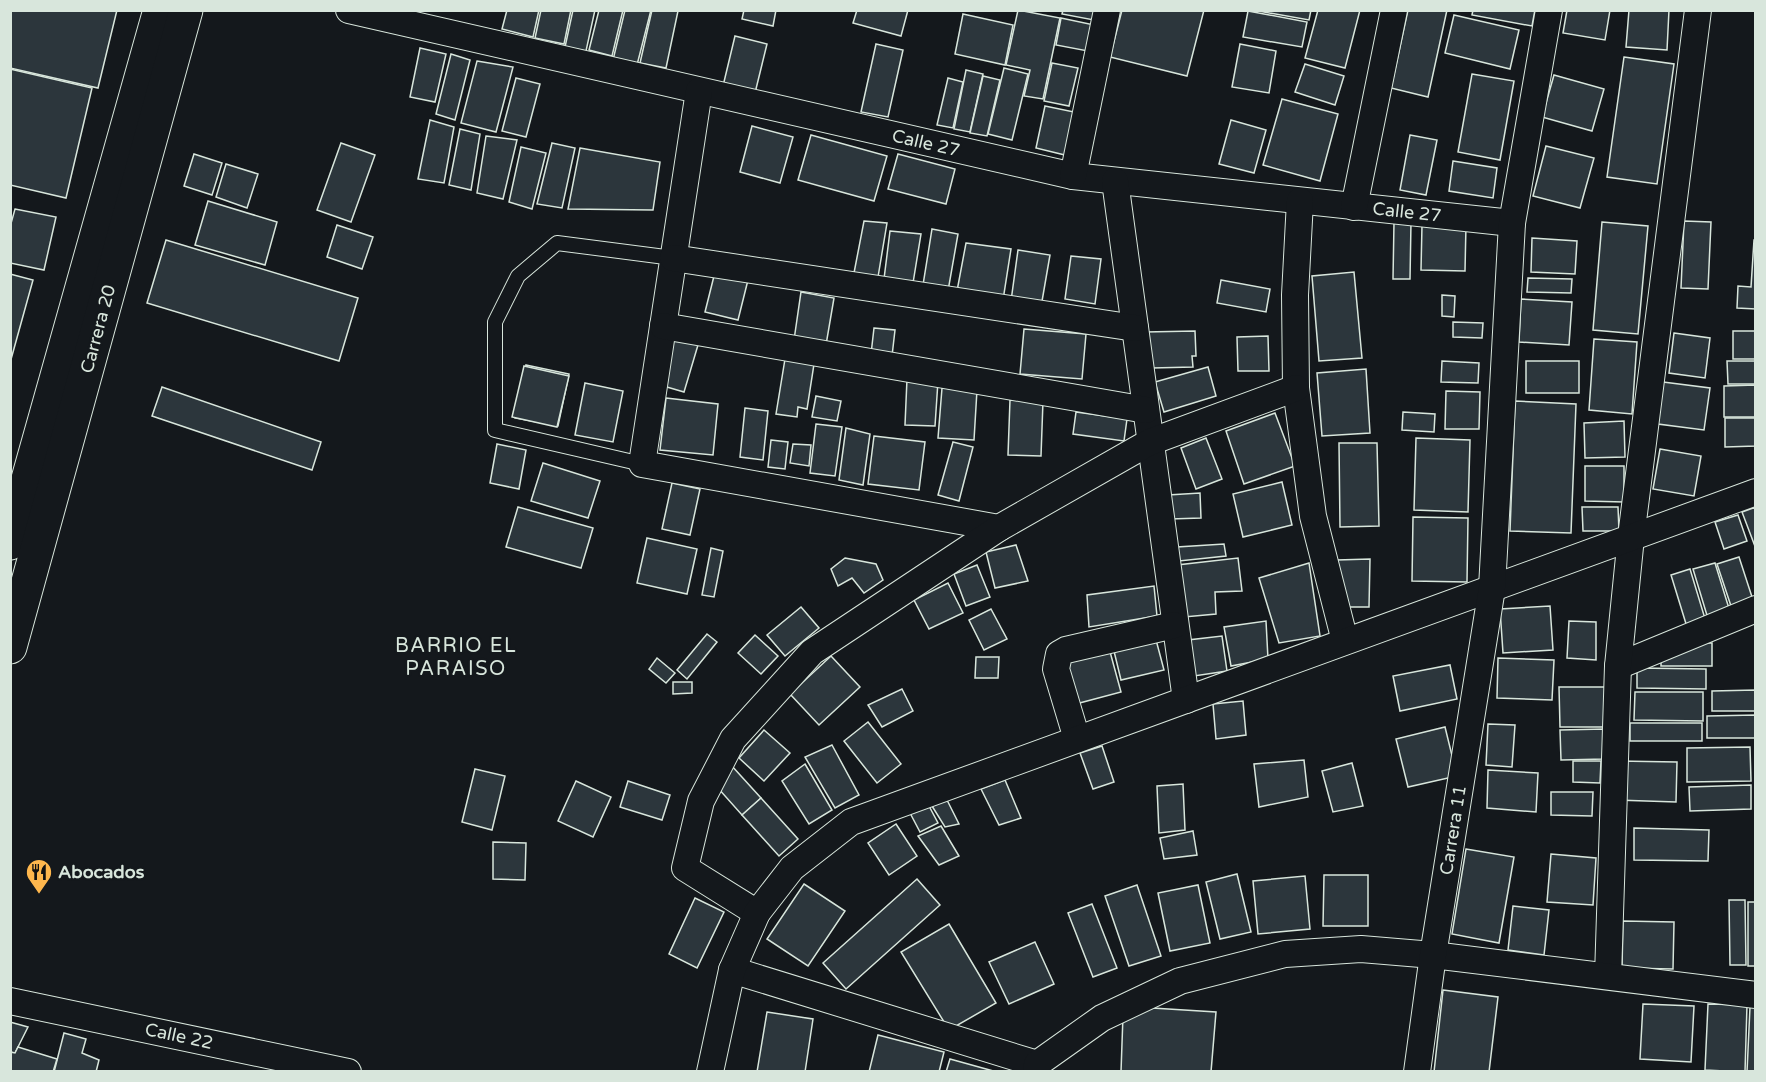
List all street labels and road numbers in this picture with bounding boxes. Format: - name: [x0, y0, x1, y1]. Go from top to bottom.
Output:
- street label: Calle 27: [890, 125, 962, 161]
- street label: Calle 27: [1372, 197, 1442, 227]
- street label: Carrera 20: [76, 282, 120, 376]
- street label: Carrera 11: [1435, 784, 1471, 876]
- street label: Calle 22: [143, 1018, 215, 1054]

